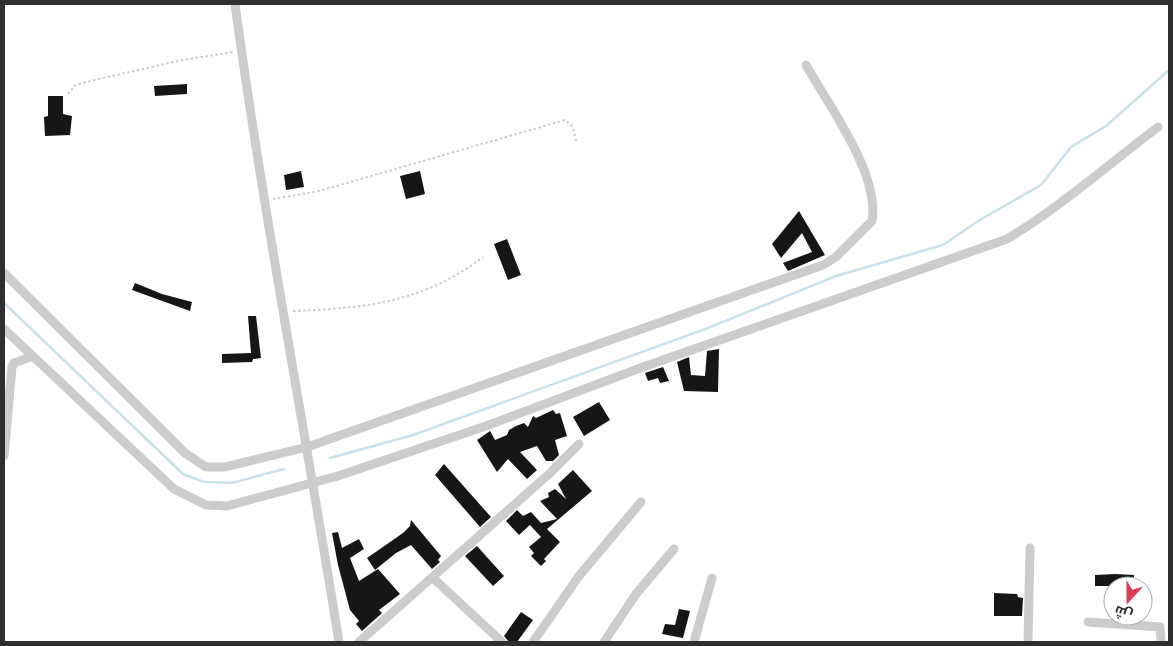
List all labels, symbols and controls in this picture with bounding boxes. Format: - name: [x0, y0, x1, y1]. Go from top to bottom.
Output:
- north arrow: [1103, 576, 1153, 626]
- text: ش: [1112, 602, 1135, 625]

